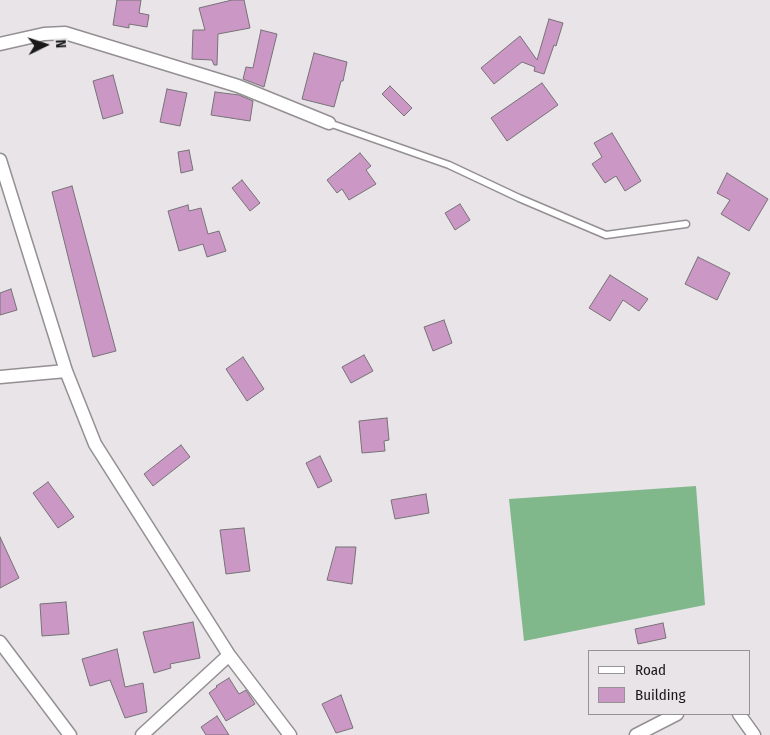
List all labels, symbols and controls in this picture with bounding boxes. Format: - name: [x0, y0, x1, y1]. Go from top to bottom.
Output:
- north arrow: [20, 20, 70, 70]
- text: N: [52, 39, 69, 49]
- legend: [588, 650, 750, 715]
- text: Road: [635, 661, 666, 679]
- text: Building: [635, 686, 686, 704]

